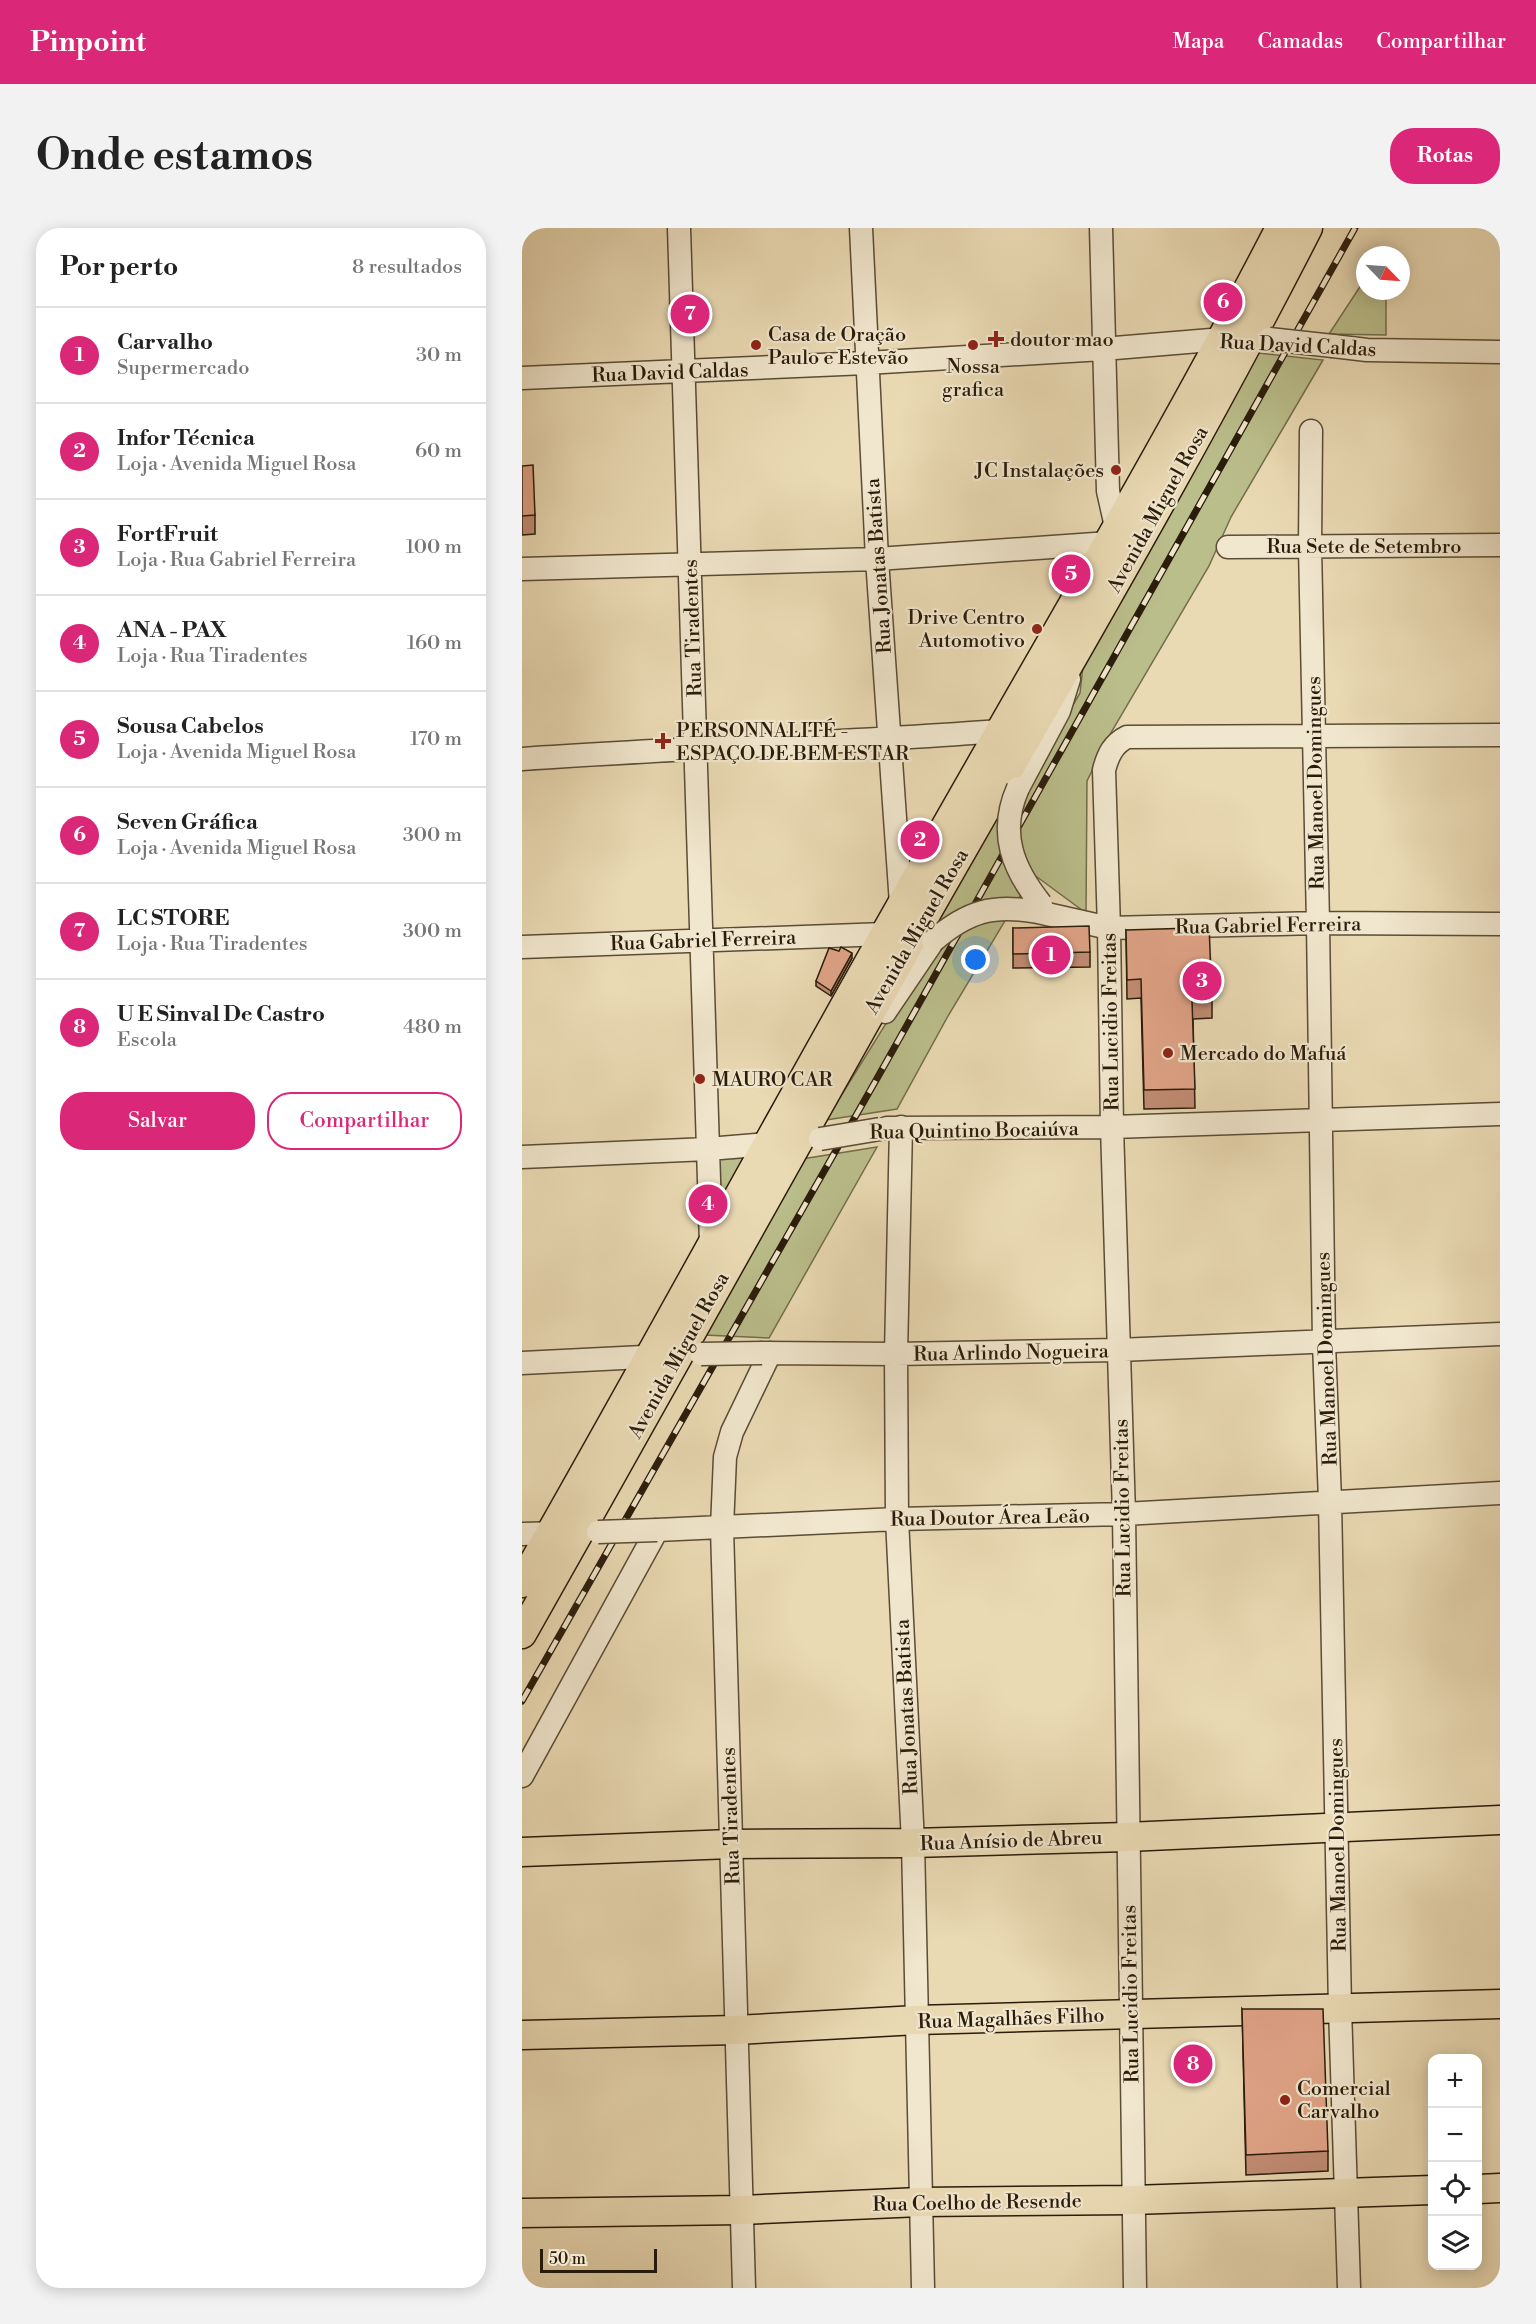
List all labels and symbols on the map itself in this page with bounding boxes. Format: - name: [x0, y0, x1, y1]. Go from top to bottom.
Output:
- north arrow: [1356, 246, 1410, 300]
- pin: 6: [1204, 280, 1242, 325]
- pin: 7: [670, 292, 710, 337]
- place label: Casa de Oração Paulo e Estevão: [768, 323, 909, 371]
- place label: doutor mao: [1010, 328, 1114, 353]
- marker: doutor mao: [987, 330, 1005, 348]
- street label: Rua David Caldas: [1219, 330, 1377, 363]
- marker: Casa de Oração Paulo e Estevão: [749, 338, 763, 352]
- marker: Nossa grafica: [966, 338, 980, 352]
- place label: Nossa grafica: [942, 355, 1005, 403]
- street label: Rua David Caldas: [591, 358, 749, 389]
- street label: Avenida Miguel Rosa: [1102, 421, 1215, 598]
- place label: JC Instalações: [974, 459, 1104, 484]
- marker: JC Instalações: [1109, 463, 1123, 477]
- street label: Rua Jonatas Batista: [861, 476, 898, 655]
- street label: Rua Sete de Setembro: [1267, 535, 1461, 560]
- pin: 5: [1052, 552, 1090, 596]
- street label: Rua Tiradentes: [679, 559, 708, 697]
- place label: Drive Centro Automotivo: [907, 606, 1025, 654]
- marker: Drive Centro Automotivo: [1030, 622, 1044, 636]
- street label: Rua Manoel Domingues: [1302, 676, 1331, 890]
- place label: PERSONNALITÉ - ESPAÇO DE BEM ESTAR: [676, 718, 910, 767]
- marker: PERSONNALITÉ - ESPAÇO DE BEM ESTAR: [654, 732, 672, 750]
- pin: 2: [900, 818, 940, 862]
- street label: Avenida Miguel Rosa: [859, 844, 975, 1020]
- street label: Rua Gabriel Ferreira: [1175, 912, 1362, 941]
- street label: Rua Gabriel Ferreira: [610, 926, 797, 957]
- pin: 1: [1032, 932, 1070, 978]
- street label: Rua Lucidio Freitas: [1097, 933, 1126, 1111]
- your location: [961, 945, 990, 974]
- pin: 3: [1182, 958, 1222, 1004]
- place label: Mercado do Mafuá: [1180, 1042, 1347, 1067]
- marker: Mercado do Mafuá: [1161, 1046, 1175, 1060]
- place label: MAURO CAR: [712, 1068, 834, 1093]
- marker: MAURO CAR: [693, 1072, 707, 1086]
- street label: Rua Quintino Bocaiúva: [869, 1117, 1080, 1146]
- pin: 4: [688, 1182, 728, 1226]
- street label: Rua Manoel Domingues: [1311, 1252, 1344, 1466]
- street label: Avenida Miguel Rosa: [623, 1267, 736, 1444]
- street label: Rua Arlindo Nogueira: [913, 1339, 1110, 1368]
- street label: Rua Lucidio Freitas: [1109, 1419, 1138, 1597]
- street label: Rua Doutor Área Leão: [890, 1503, 1090, 1533]
- street label: Rua Jonatas Batista: [890, 1618, 925, 1795]
- street label: Rua Manoel Domingues: [1324, 1738, 1353, 1952]
- street label: Rua Tiradentes: [717, 1747, 746, 1885]
- street label: Rua Anísio de Abreu: [919, 1826, 1103, 1857]
- street label: Rua Lucidio Freitas: [1117, 1905, 1146, 2083]
- street label: Rua Magalhães Filho: [917, 2004, 1105, 2035]
- pin: 8: [1174, 2042, 1212, 2086]
- place label: Comercial Carvalho: [1297, 2077, 1391, 2125]
- marker: Comercial Carvalho: [1278, 2093, 1292, 2107]
- street label: Rua Coelho de Resende: [872, 2189, 1082, 2218]
- scale bar: [540, 2246, 657, 2274]

